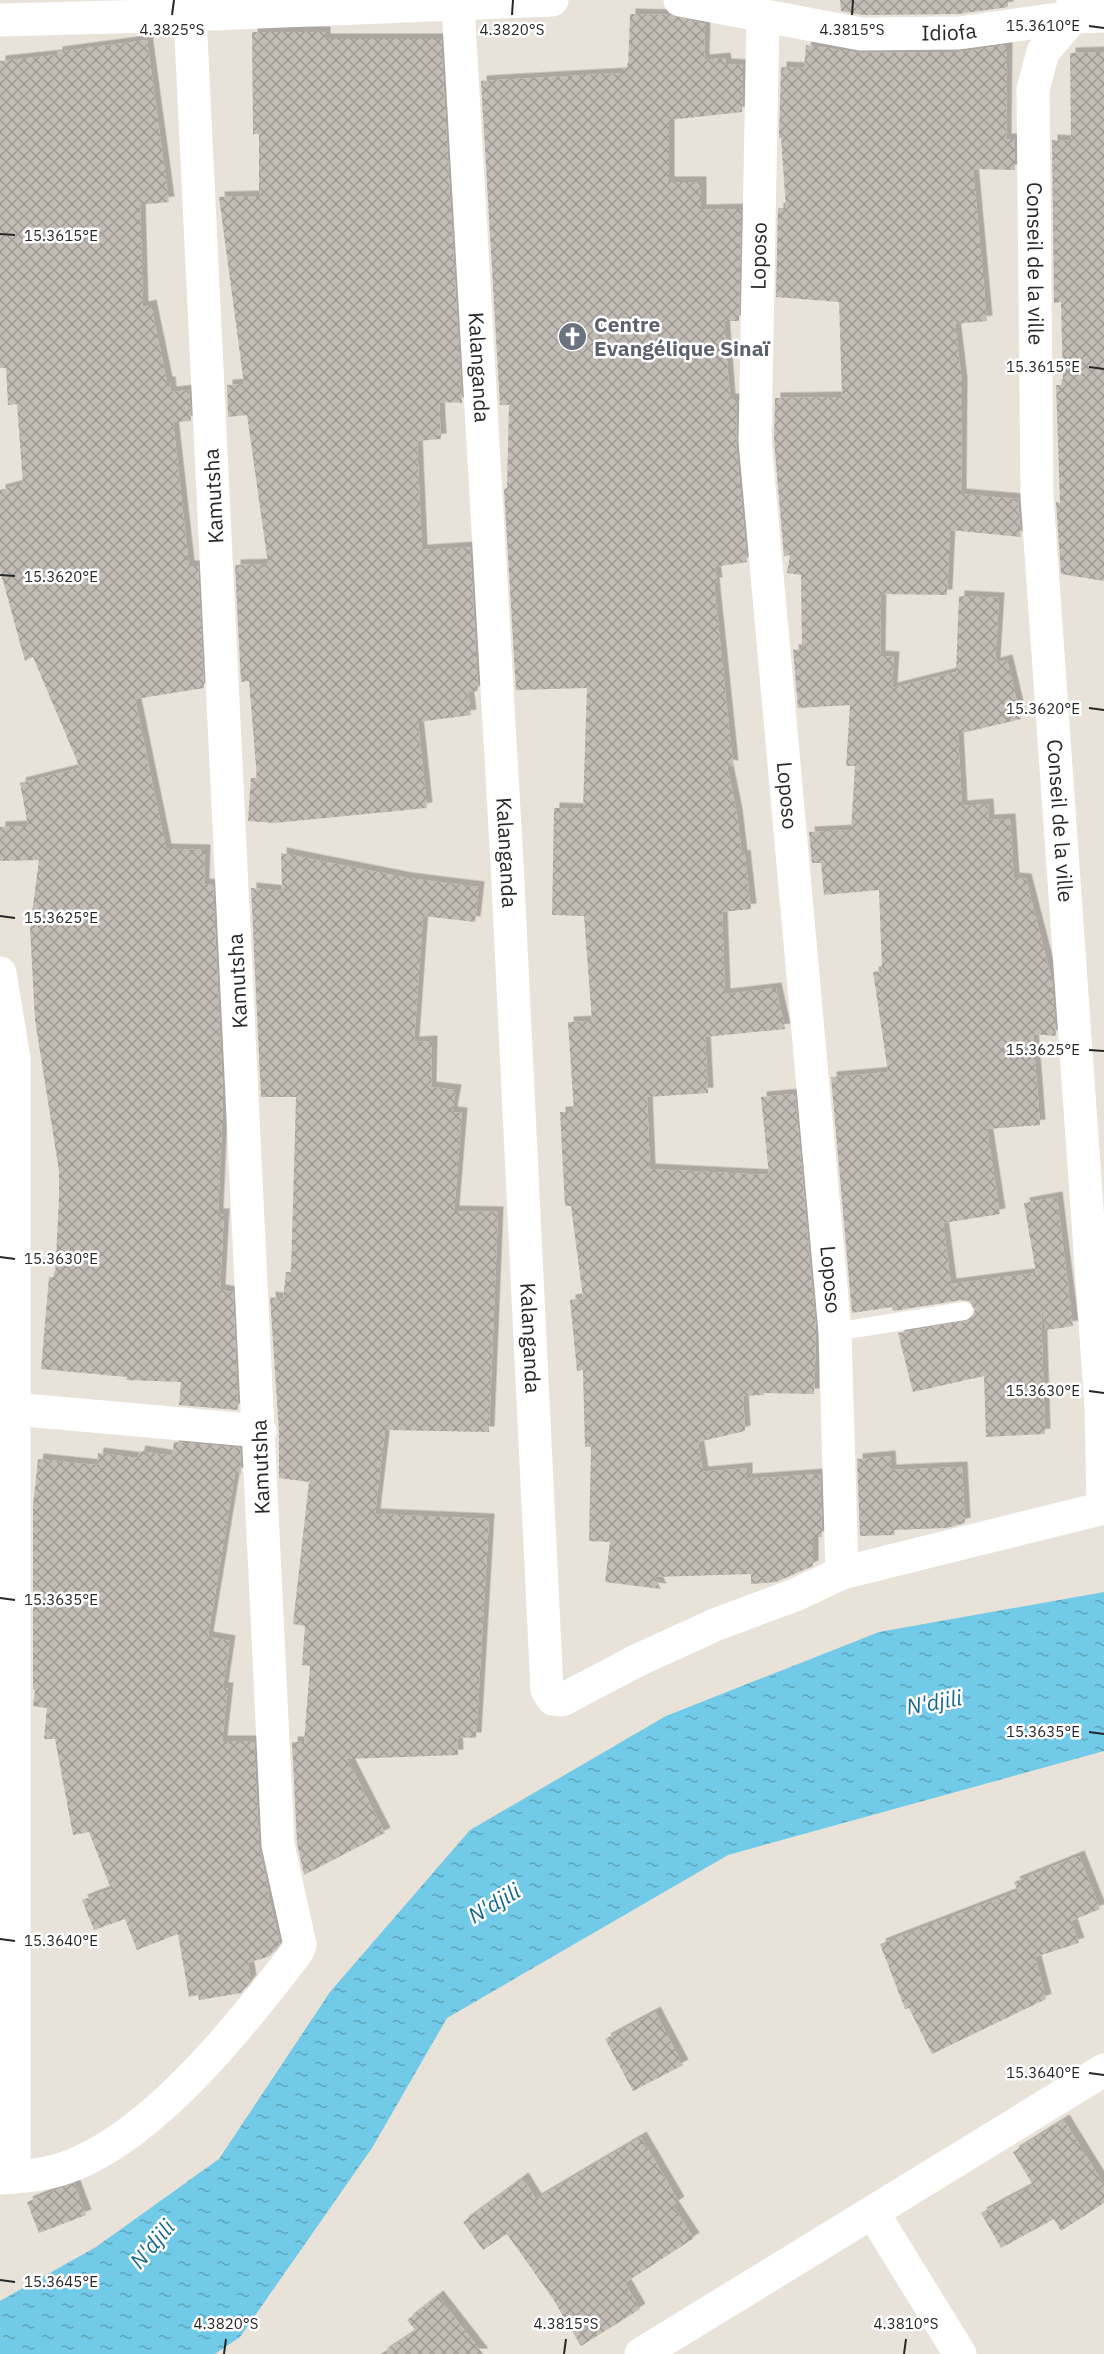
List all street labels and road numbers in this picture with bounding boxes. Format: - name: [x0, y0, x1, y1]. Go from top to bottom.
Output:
- street label: Idiofa: [921, 16, 978, 46]
- street label: Conseil de la ville: [1021, 182, 1051, 345]
- street label: Loposo: [743, 222, 773, 290]
- street label: Kalanganda: [463, 311, 497, 423]
- street label: Kamutsha: [197, 448, 229, 544]
- street label: Conseil de la ville: [1041, 738, 1080, 903]
- street label: Loposo: [771, 760, 805, 831]
- street label: Kalanganda: [490, 797, 524, 909]
- street label: Kamutsha: [221, 933, 253, 1029]
- street label: Loposo: [814, 1244, 848, 1315]
- street label: Kalanganda: [514, 1282, 548, 1394]
- street label: Kamutsha: [244, 1419, 276, 1515]

